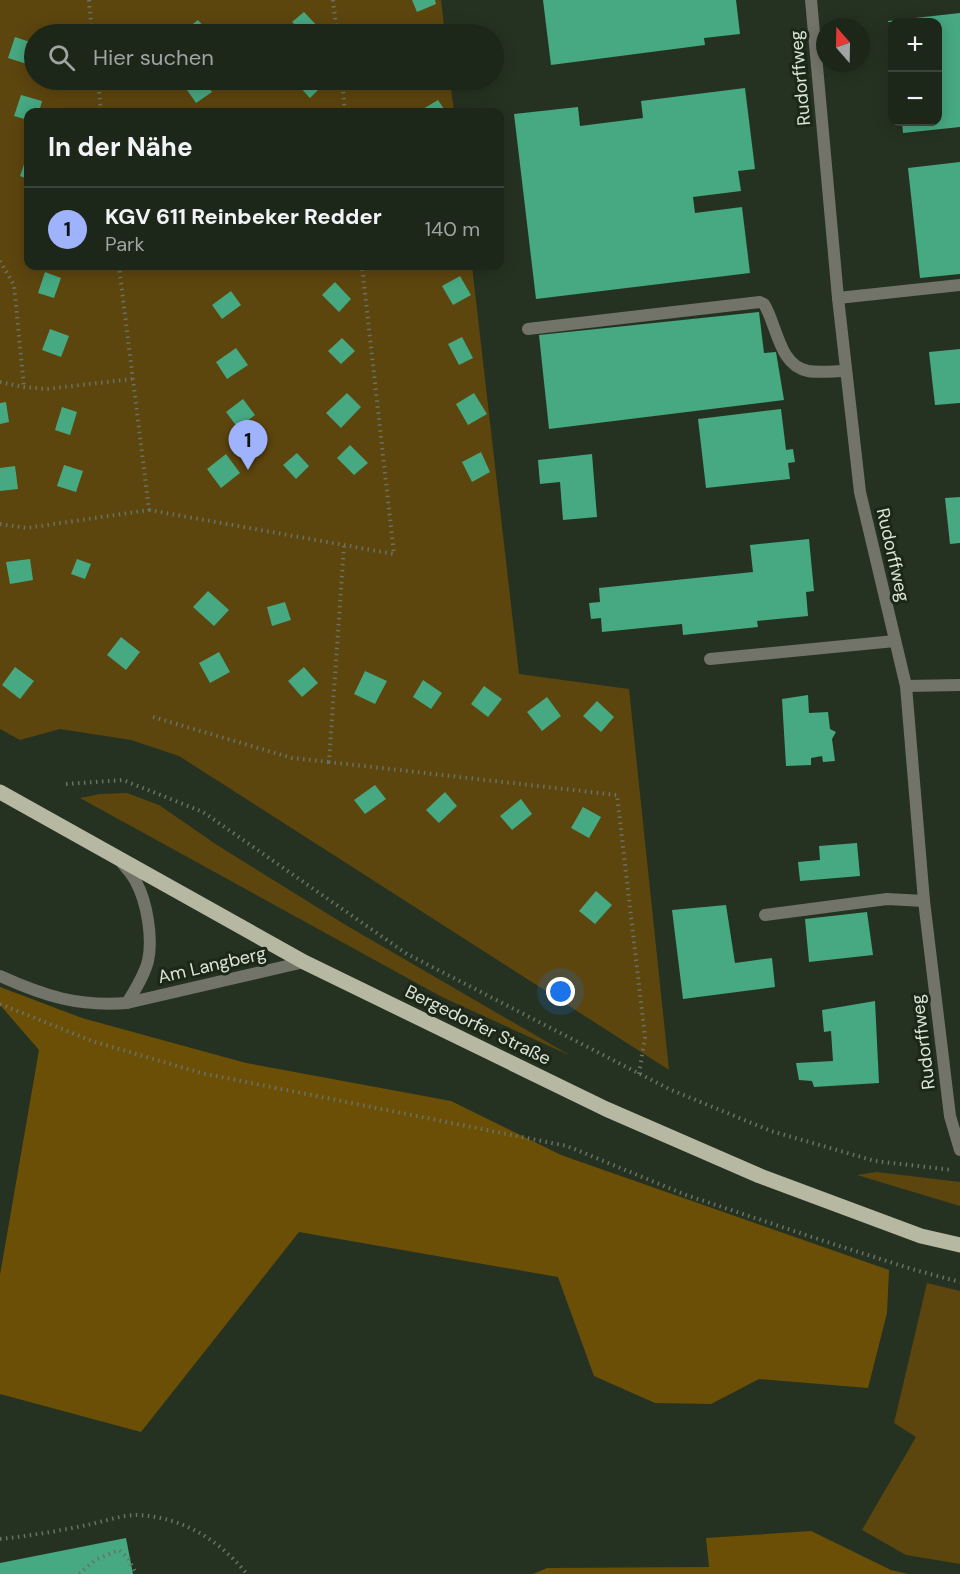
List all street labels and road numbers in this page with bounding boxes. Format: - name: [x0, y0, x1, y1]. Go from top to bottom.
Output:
- street label: Rudorffweg: [784, 29, 816, 127]
- street label: Rudorffweg: [871, 506, 915, 604]
- street label: Am Langberg: [156, 941, 268, 989]
- street label: Bergedorfer Straße: [401, 979, 555, 1071]
- street label: Rudorffweg: [905, 993, 941, 1091]

